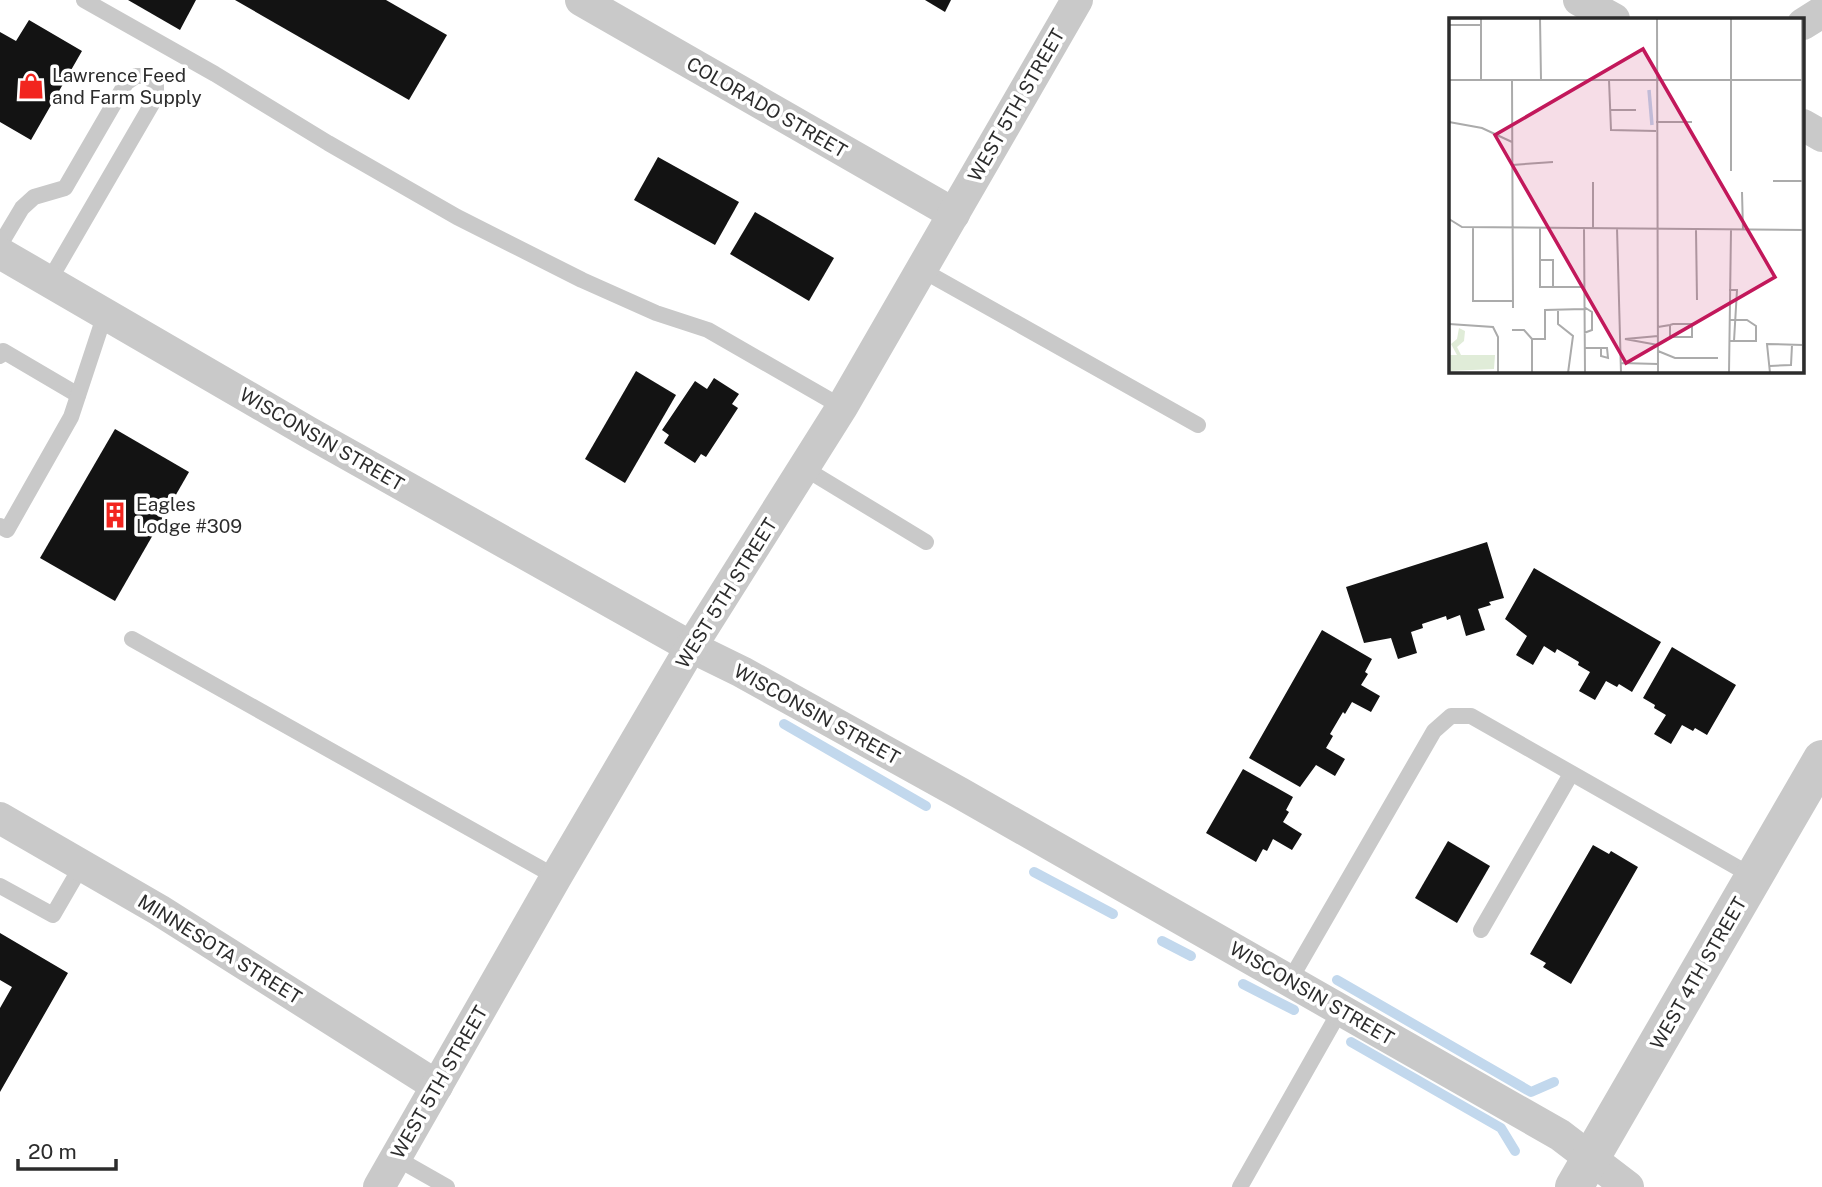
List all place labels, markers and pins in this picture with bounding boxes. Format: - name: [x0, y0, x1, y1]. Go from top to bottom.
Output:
- place label: Lawrence Feed and Farm Supply: [52, 64, 202, 108]
- shop icon: Lawrence Feed and Farm Supply: [16, 71, 46, 101]
- place label: Eagles Lodge #309: [136, 493, 242, 537]
- building icon: Eagles Lodge #309: [100, 500, 130, 530]

